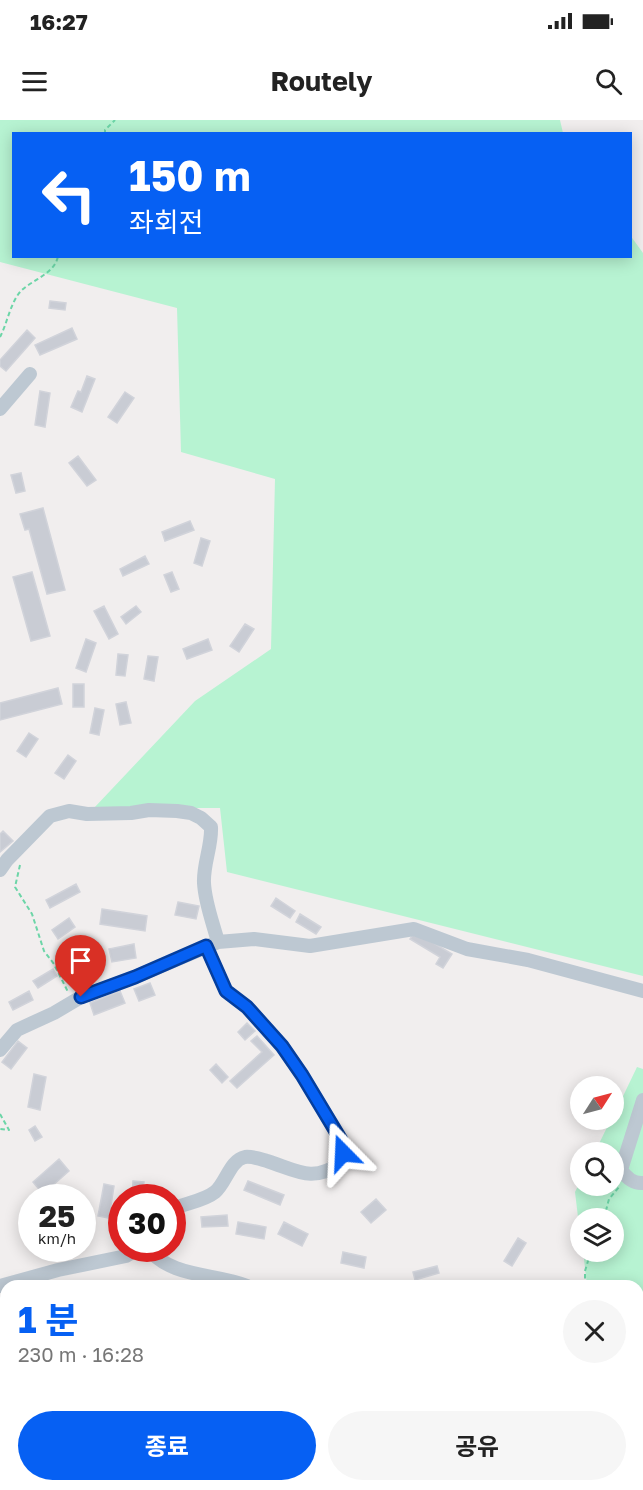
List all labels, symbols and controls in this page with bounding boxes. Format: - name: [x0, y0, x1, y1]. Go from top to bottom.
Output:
- text: 16:27: [30, 8, 88, 35]
- icon: menu: [18, 65, 51, 98]
- text: Routely: [270, 65, 373, 97]
- icon: search: [592, 65, 625, 98]
- text: 150 m: [129, 150, 251, 200]
- icon: left: [30, 156, 108, 234]
- text: 좌회전: [129, 206, 204, 238]
- pin: [55, 935, 106, 997]
- icon: arrive: [64, 944, 97, 977]
- north arrow: [570, 1076, 624, 1130]
- map controls: [570, 1076, 624, 1262]
- position arrow: [311, 1121, 375, 1185]
- button: search: [570, 1142, 624, 1196]
- speed limit sign: 30: [108, 1184, 186, 1262]
- text: 25: [39, 1198, 75, 1234]
- button: layers: [570, 1208, 624, 1262]
- text: km/h: [38, 1229, 76, 1247]
- text: 1 분: [18, 1298, 79, 1341]
- button: close: [563, 1300, 626, 1363]
- text: 230 m · 16:28: [18, 1342, 144, 1366]
- button: 종료: [18, 1411, 316, 1480]
- button: 공유: [328, 1411, 626, 1480]

